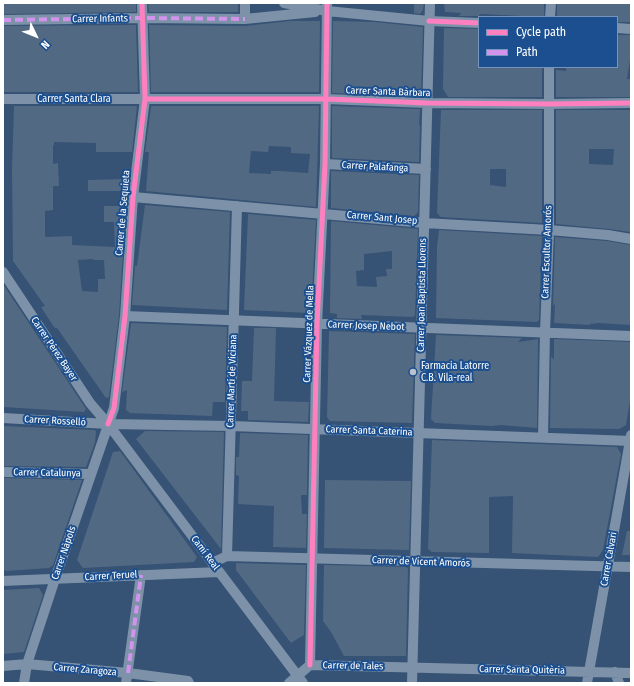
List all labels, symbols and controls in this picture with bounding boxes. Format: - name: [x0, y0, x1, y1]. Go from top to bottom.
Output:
- street label: Carrer Infants: [72, 13, 128, 25]
- north arrow: [16, 16, 56, 56]
- legend: [478, 16, 618, 68]
- text: Cycle path: [516, 25, 566, 39]
- text: N: [38, 38, 52, 51]
- text: Path: [516, 45, 538, 59]
- street label: Carrer Santa Bàrbara: [345, 85, 431, 99]
- street label: Carrer Santa Clara: [37, 93, 111, 105]
- street label: Carrer Palafanga: [341, 159, 409, 175]
- street label: Carrer de la Sequieta: [113, 170, 133, 256]
- street label: Carrer Escultor Amorós: [539, 205, 555, 299]
- street label: Carrer Sant Josep: [346, 209, 418, 227]
- street label: Carrer Joan Baptista Llorens: [415, 238, 429, 352]
- street label: Carrer Vázquez de Mella: [301, 285, 317, 383]
- street label: Carrer Pérez Bayer: [28, 315, 80, 383]
- street label: Carrer Josep Nebot: [327, 319, 405, 333]
- street label: Carrer Martí de Viciana: [224, 334, 240, 428]
- place label: Farmacia Latorre C.B. Vila-real: [421, 360, 489, 384]
- marker: Farmacia Latorre C.B. Vila-real: [408, 367, 418, 377]
- street label: Carrer Rosselló: [24, 413, 86, 429]
- street label: Carrer Santa Caterina: [325, 423, 413, 439]
- street label: Carrer Catalunya: [13, 466, 81, 480]
- street label: Carrer Nàpols: [49, 525, 79, 581]
- street label: Carrer Calvari: [598, 531, 620, 587]
- street label: Camí Real: [188, 533, 222, 573]
- street label: Carrer de Vicent Amorós: [372, 554, 470, 570]
- street label: Carrer Teruel: [84, 569, 138, 583]
- street label: Carrer de Tales: [323, 659, 383, 673]
- street label: Carrer Zaragoza: [53, 661, 117, 679]
- street label: Carrer Santa Quitèria: [479, 663, 565, 677]

